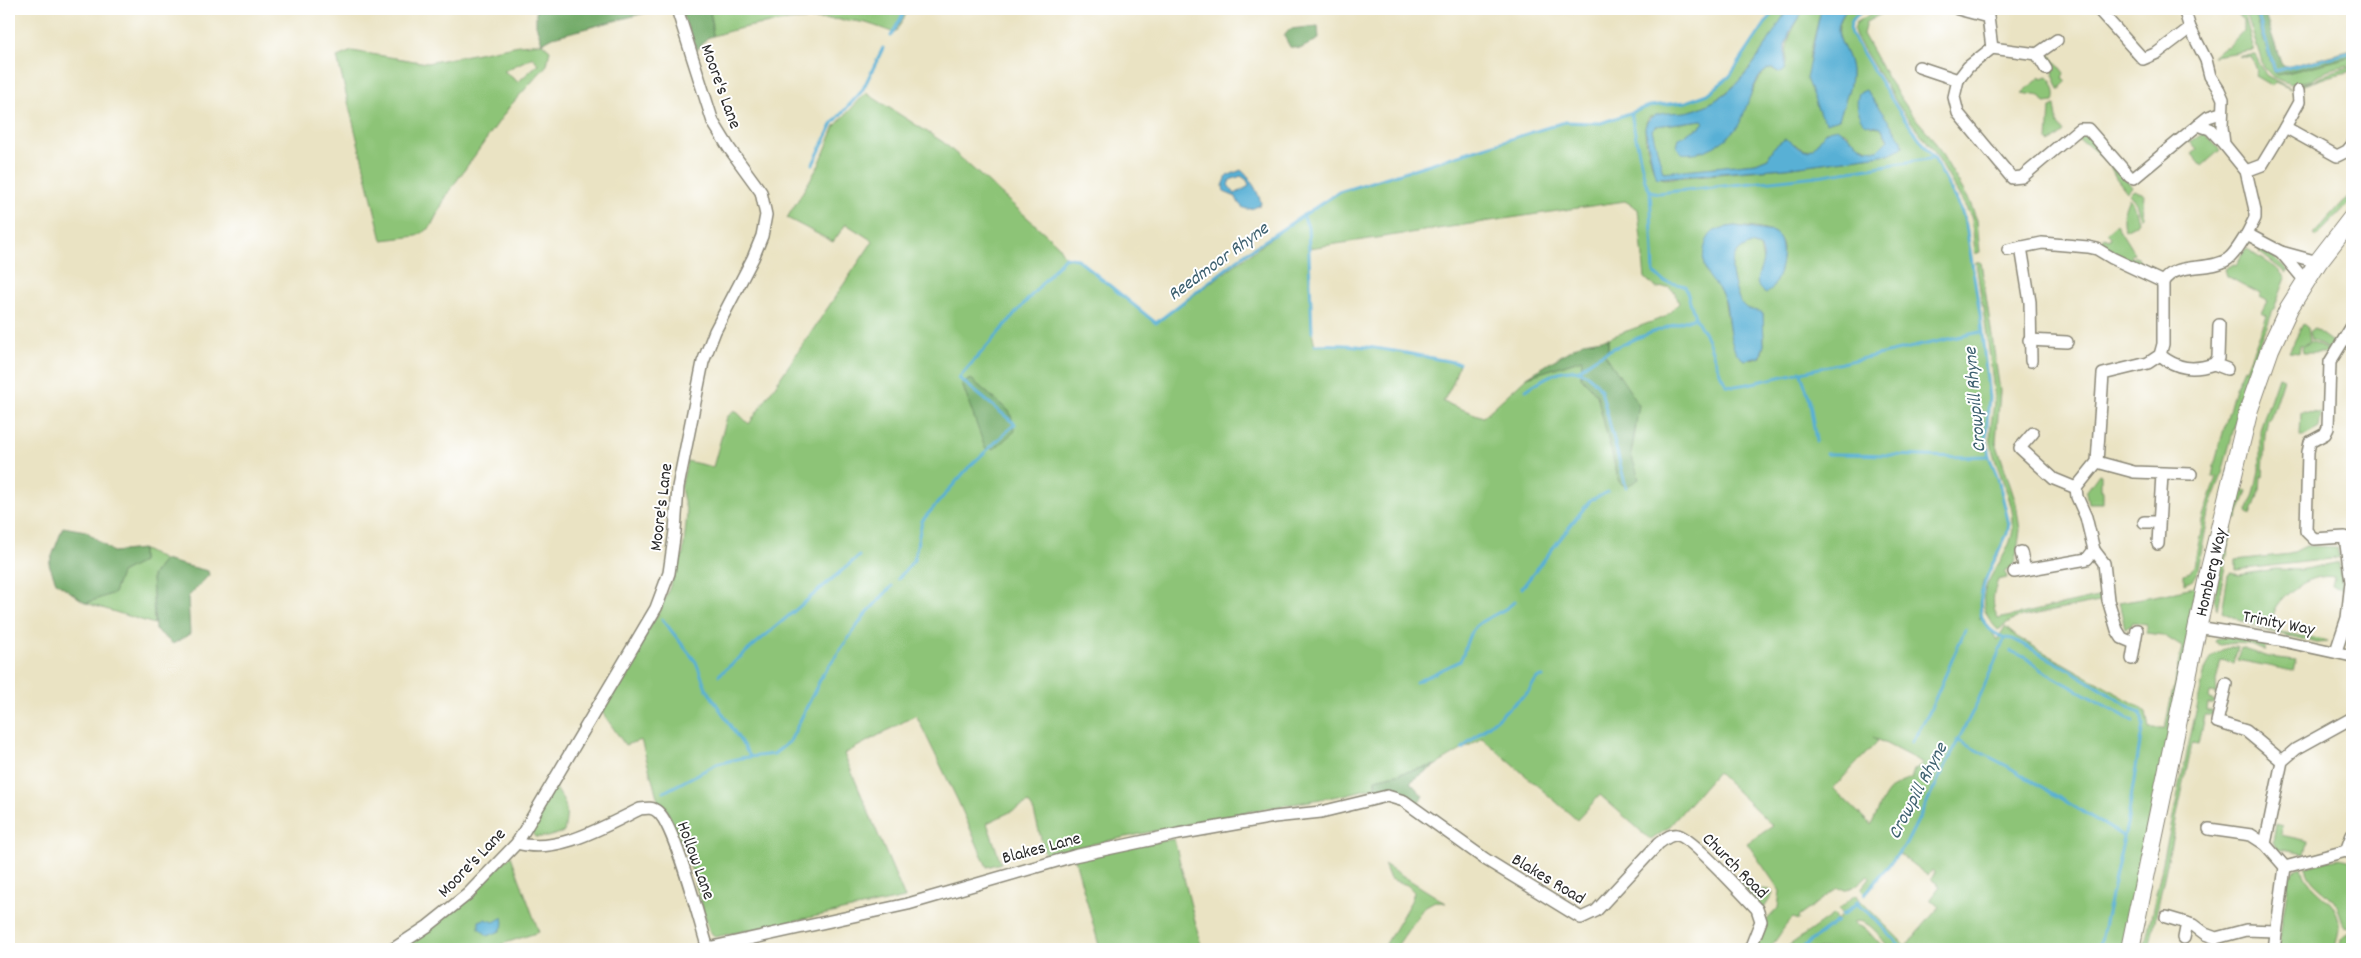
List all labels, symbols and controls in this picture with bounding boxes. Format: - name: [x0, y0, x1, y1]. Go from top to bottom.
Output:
- street label: Moore's Lane: [693, 41, 747, 133]
- water label: Reedmoor Rhyne: [1163, 216, 1276, 309]
- water label: Crowpill Rhyne: [1958, 344, 1995, 453]
- street label: Moore's Lane: [645, 462, 680, 553]
- street label: Homberg Way: [2190, 525, 2235, 619]
- street label: Trinity Way: [2240, 605, 2317, 644]
- water label: Crowpill Rhyne: [1882, 737, 1957, 845]
- street label: Hollow Lane: [669, 818, 720, 904]
- street label: Moore's Lane: [433, 823, 513, 904]
- street label: Blakes Lane: [1000, 827, 1084, 872]
- street label: Church Road: [1695, 828, 1773, 906]
- street label: Blakes Road: [1506, 848, 1589, 912]

